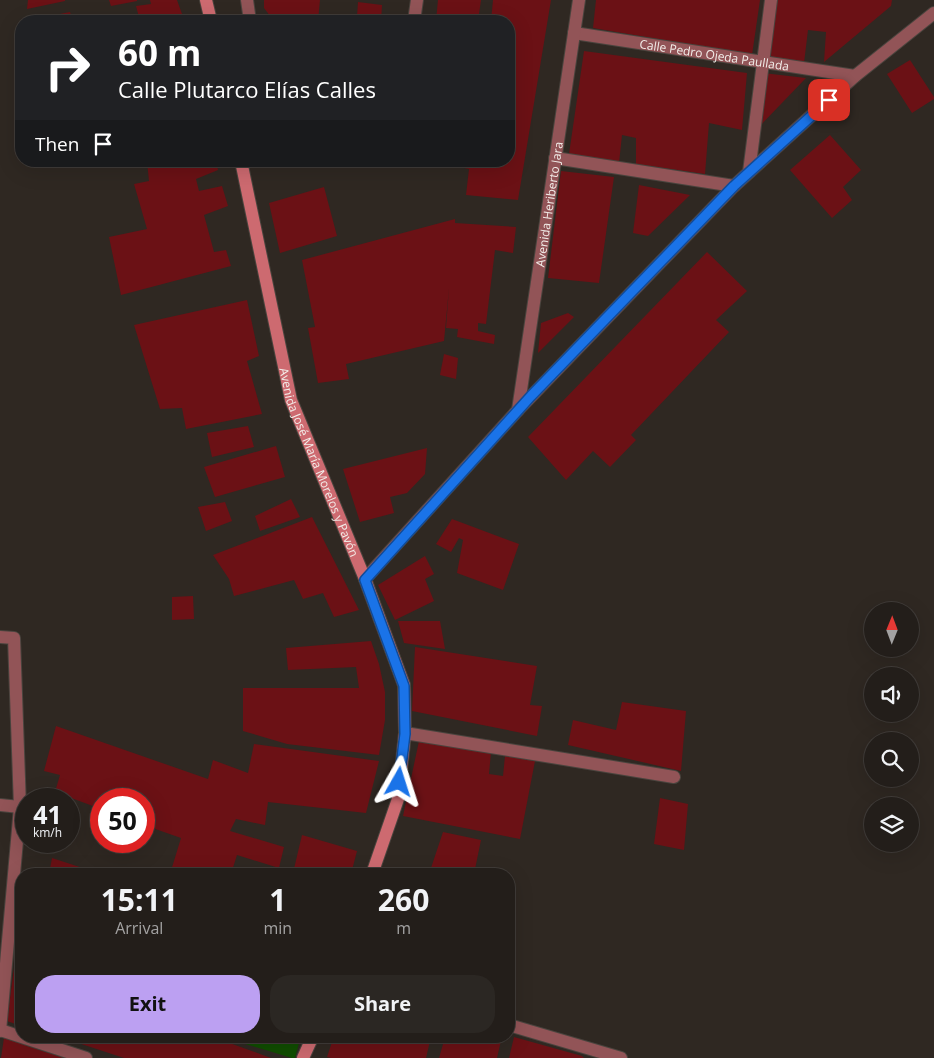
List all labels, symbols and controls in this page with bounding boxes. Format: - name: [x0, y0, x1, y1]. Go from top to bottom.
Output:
- text: 60 m: [118, 29, 201, 76]
- icon: right: [35, 35, 100, 100]
- street label: Calle Pedro Ojeda Paullada: [638, 35, 790, 74]
- text: Calle Plutarco Elías Calles: [118, 74, 376, 104]
- pin: [808, 79, 850, 121]
- icon: arrive: [815, 86, 843, 114]
- icon: arrive: [89, 130, 117, 158]
- text: Then: [35, 131, 79, 157]
- street label: Avenida Heriberto Jara: [531, 140, 566, 268]
- street label: Avenida José María Morelos y Pavón: [276, 366, 363, 559]
- north arrow: [864, 602, 919, 658]
- map controls: [864, 602, 919, 852]
- button: sound: [864, 667, 919, 722]
- button: search: [864, 732, 919, 787]
- position arrow: [372, 755, 424, 807]
- speed limit sign: 50: [90, 788, 155, 853]
- text: 41: [33, 797, 62, 831]
- button: layers: [864, 797, 919, 852]
- text: km/h: [33, 824, 62, 841]
- text: 15:11: [101, 879, 178, 920]
- text: 1: [269, 879, 286, 920]
- text: 260: [378, 879, 429, 920]
- text: Arrival: [115, 917, 163, 939]
- text: min: [264, 917, 292, 939]
- text: m: [396, 917, 411, 939]
- button: Exit: [35, 975, 260, 1033]
- button: Share: [270, 975, 495, 1033]

